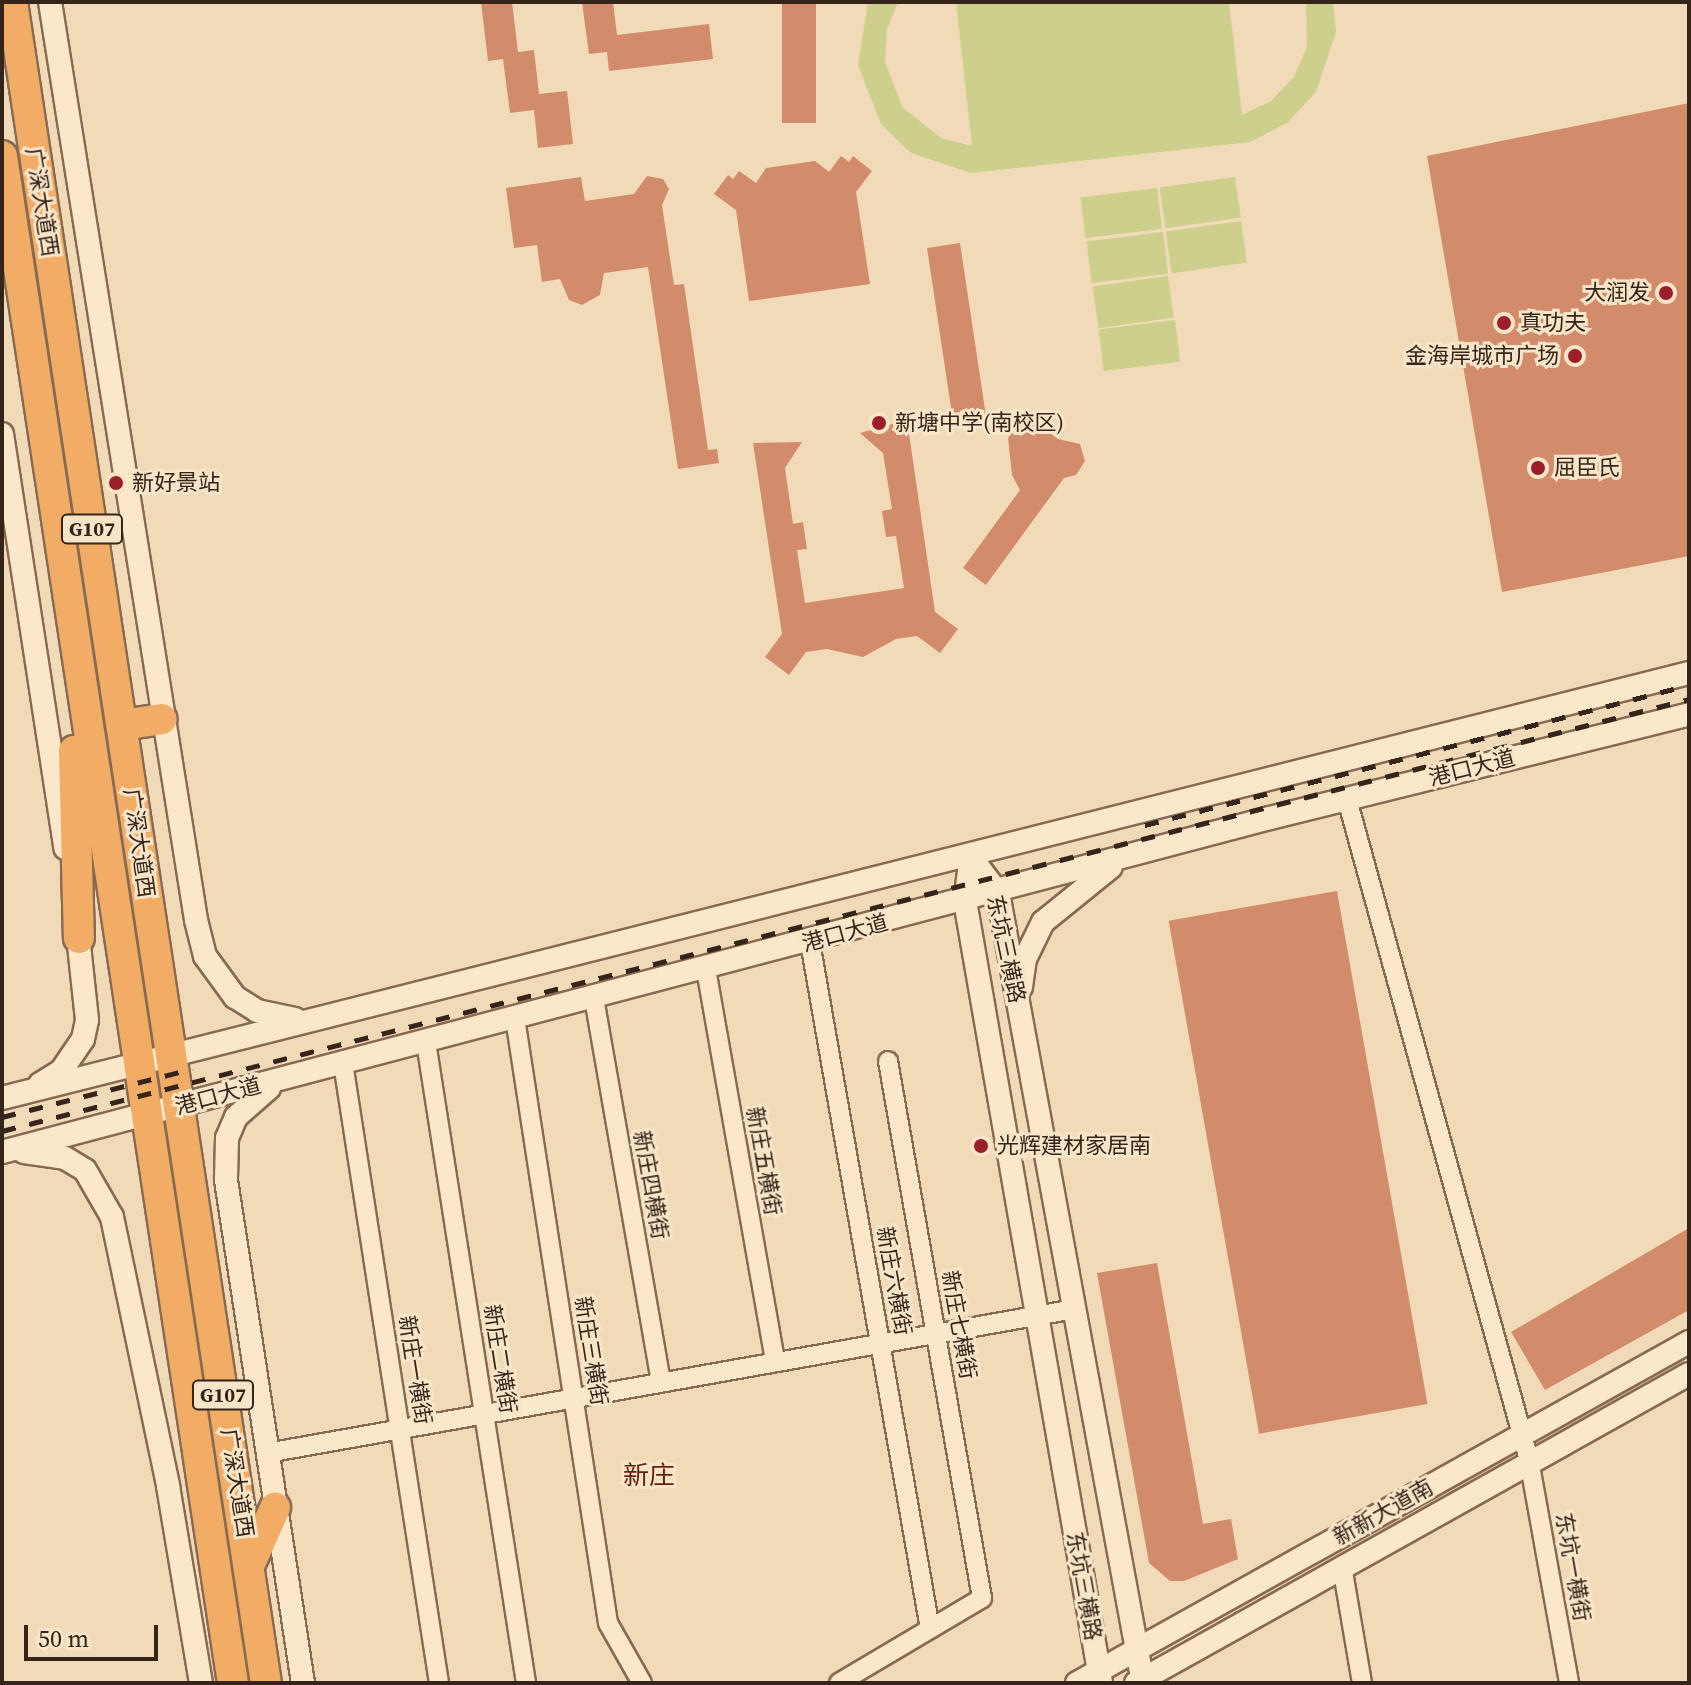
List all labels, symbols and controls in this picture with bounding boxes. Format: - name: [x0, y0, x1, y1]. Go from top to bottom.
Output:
- street label: 广深大道西: [20, 146, 64, 258]
- place label: 大润发: [1584, 280, 1650, 306]
- marker: 大润发: [1657, 284, 1675, 302]
- place label: 真功夫: [1520, 310, 1586, 336]
- marker: 真功夫: [1495, 314, 1513, 332]
- place label: 金海岸城市广场: [1405, 343, 1559, 369]
- marker: 金海岸城市广场: [1566, 347, 1584, 365]
- place label: 新塘中学(南校区): [895, 410, 1064, 436]
- marker: 新塘中学(南校区): [870, 414, 888, 432]
- place label: 屈臣氏: [1554, 455, 1620, 481]
- marker: 屈臣氏: [1529, 459, 1547, 477]
- place label: 新好景站: [132, 470, 220, 496]
- marker: 新好景站: [107, 474, 125, 492]
- road number: G107: [60, 513, 124, 545]
- street label: 港口大道: [1426, 745, 1518, 791]
- street label: 广深大道西: [118, 787, 160, 899]
- street label: 东坑三横路: [982, 892, 1030, 1006]
- street label: 港口大道: [799, 909, 891, 957]
- street label: 港口大道: [172, 1072, 264, 1120]
- street label: 新庄五横街: [741, 1105, 787, 1217]
- street label: 新庄四横街: [628, 1129, 674, 1241]
- place label: 光辉建材家居南: [997, 1133, 1151, 1159]
- marker: 光辉建材家居南: [972, 1137, 990, 1155]
- street label: 新庄六横街: [871, 1225, 917, 1337]
- street label: 新庄七横街: [936, 1269, 982, 1381]
- street label: 新庄三横街: [569, 1295, 613, 1407]
- street label: 新庄二横街: [478, 1303, 522, 1415]
- street label: 新庄一横街: [393, 1314, 437, 1426]
- road number: G107: [191, 1379, 255, 1411]
- street label: 广深大道西: [215, 1427, 259, 1539]
- district label: 新庄: [623, 1460, 675, 1492]
- street label: 新新大道南: [1328, 1474, 1438, 1550]
- street label: 东坑一横街: [1550, 1511, 1596, 1623]
- street label: 东坑三横路: [1061, 1530, 1107, 1642]
- scale bar: [28, 1609, 162, 1659]
- text: 50 m: [38, 1622, 89, 1655]

